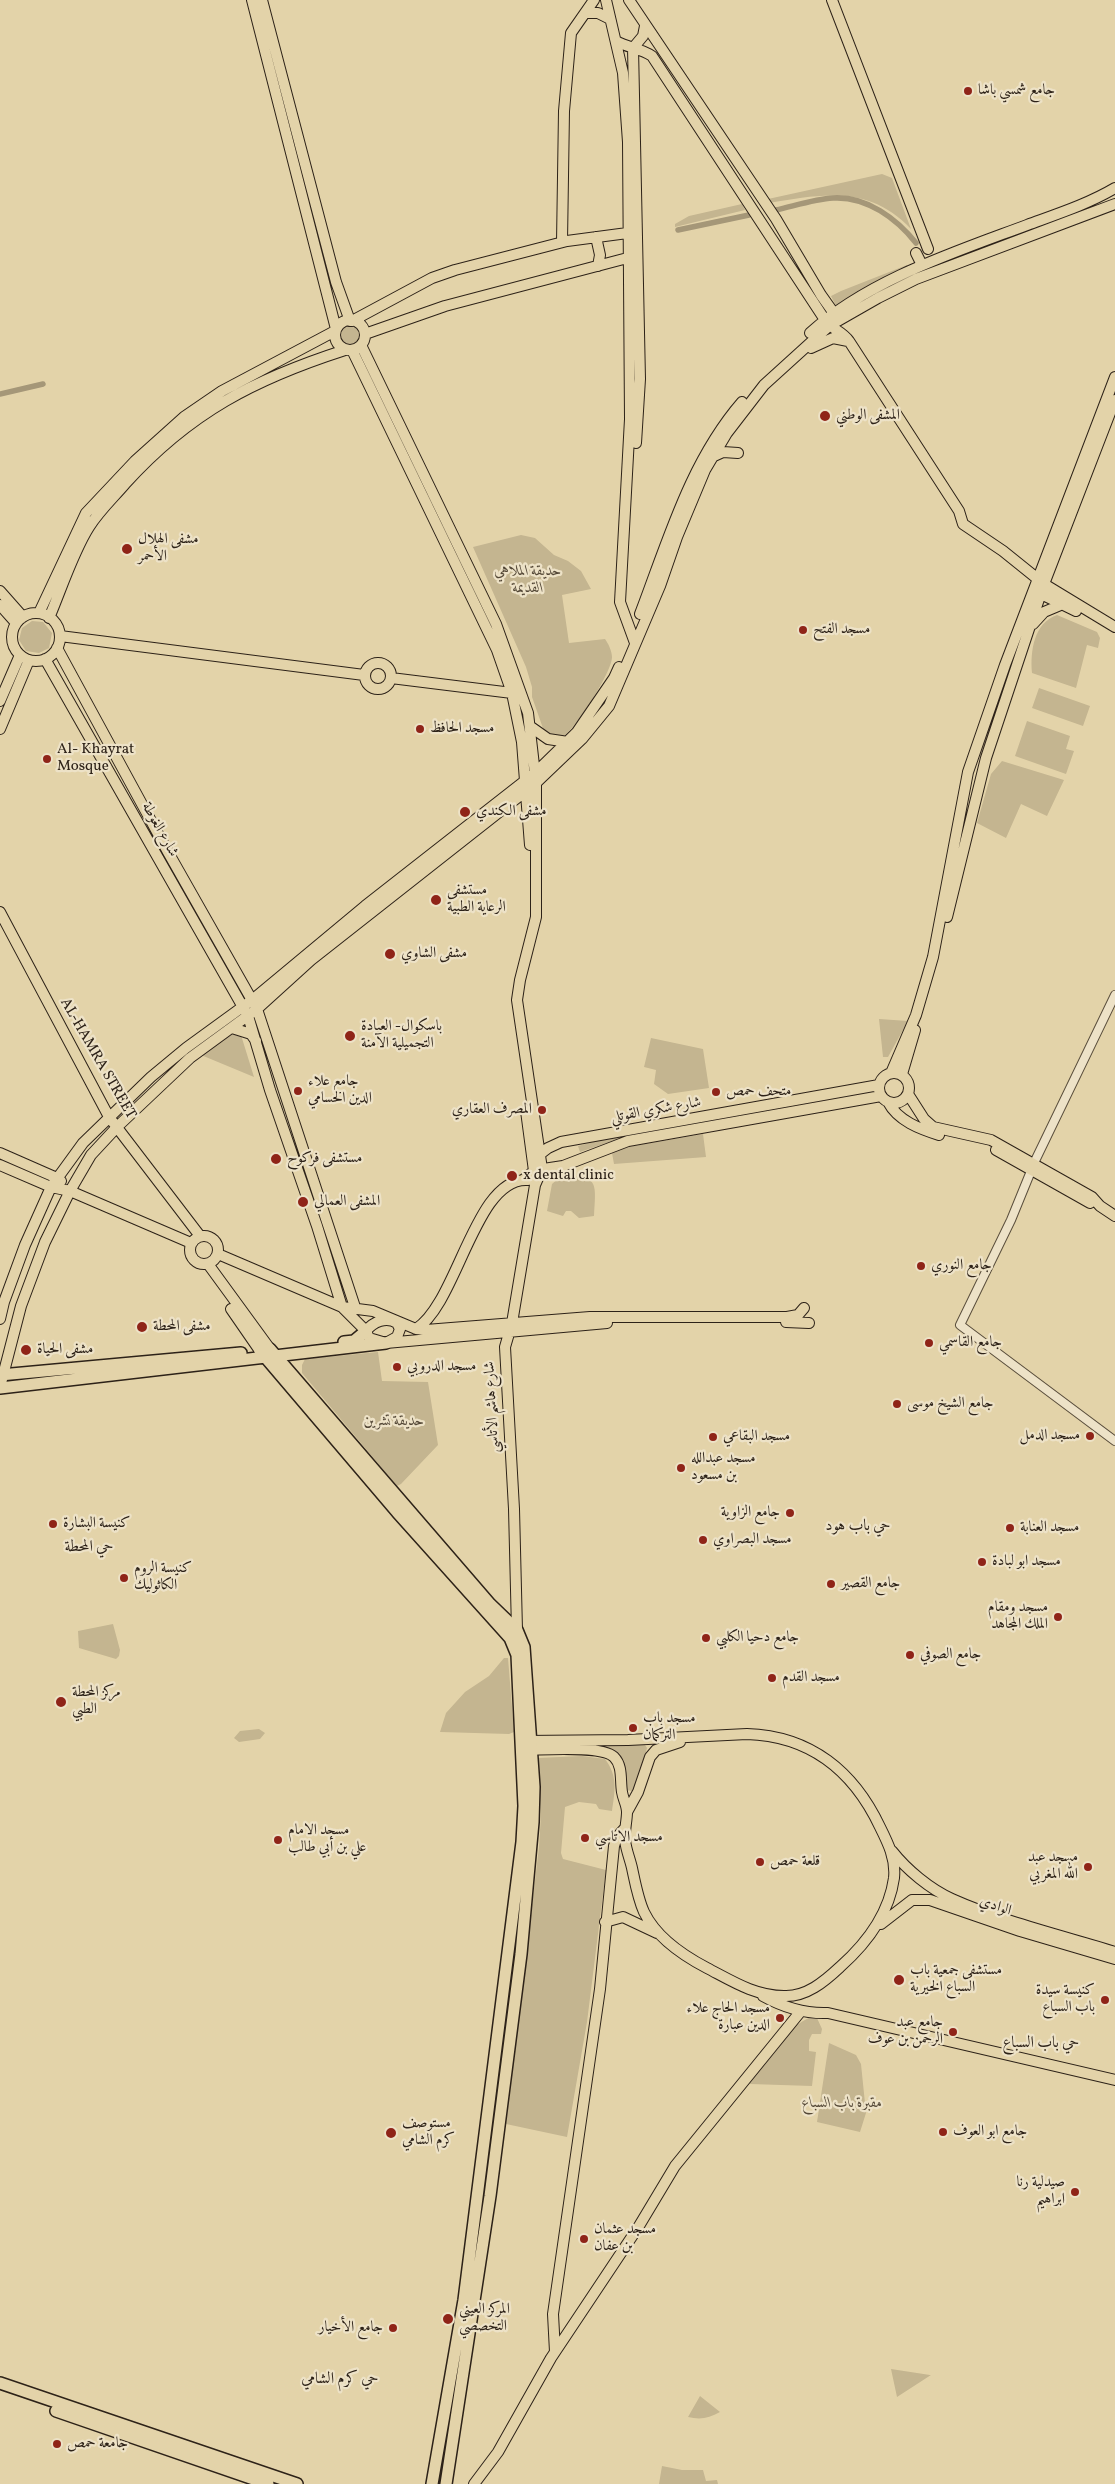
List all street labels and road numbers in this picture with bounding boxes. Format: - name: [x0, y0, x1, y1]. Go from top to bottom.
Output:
- street label: شارع الغوطة: [137, 799, 181, 861]
- street label: AL-HAMRA STREET: [55, 995, 139, 1123]
- street label: شارع شكري القوتلي: [609, 1094, 703, 1128]
- street label: شارع هاشم الأتاسي: [482, 1361, 504, 1453]
- street label: الوادي: [977, 1893, 1013, 1921]

